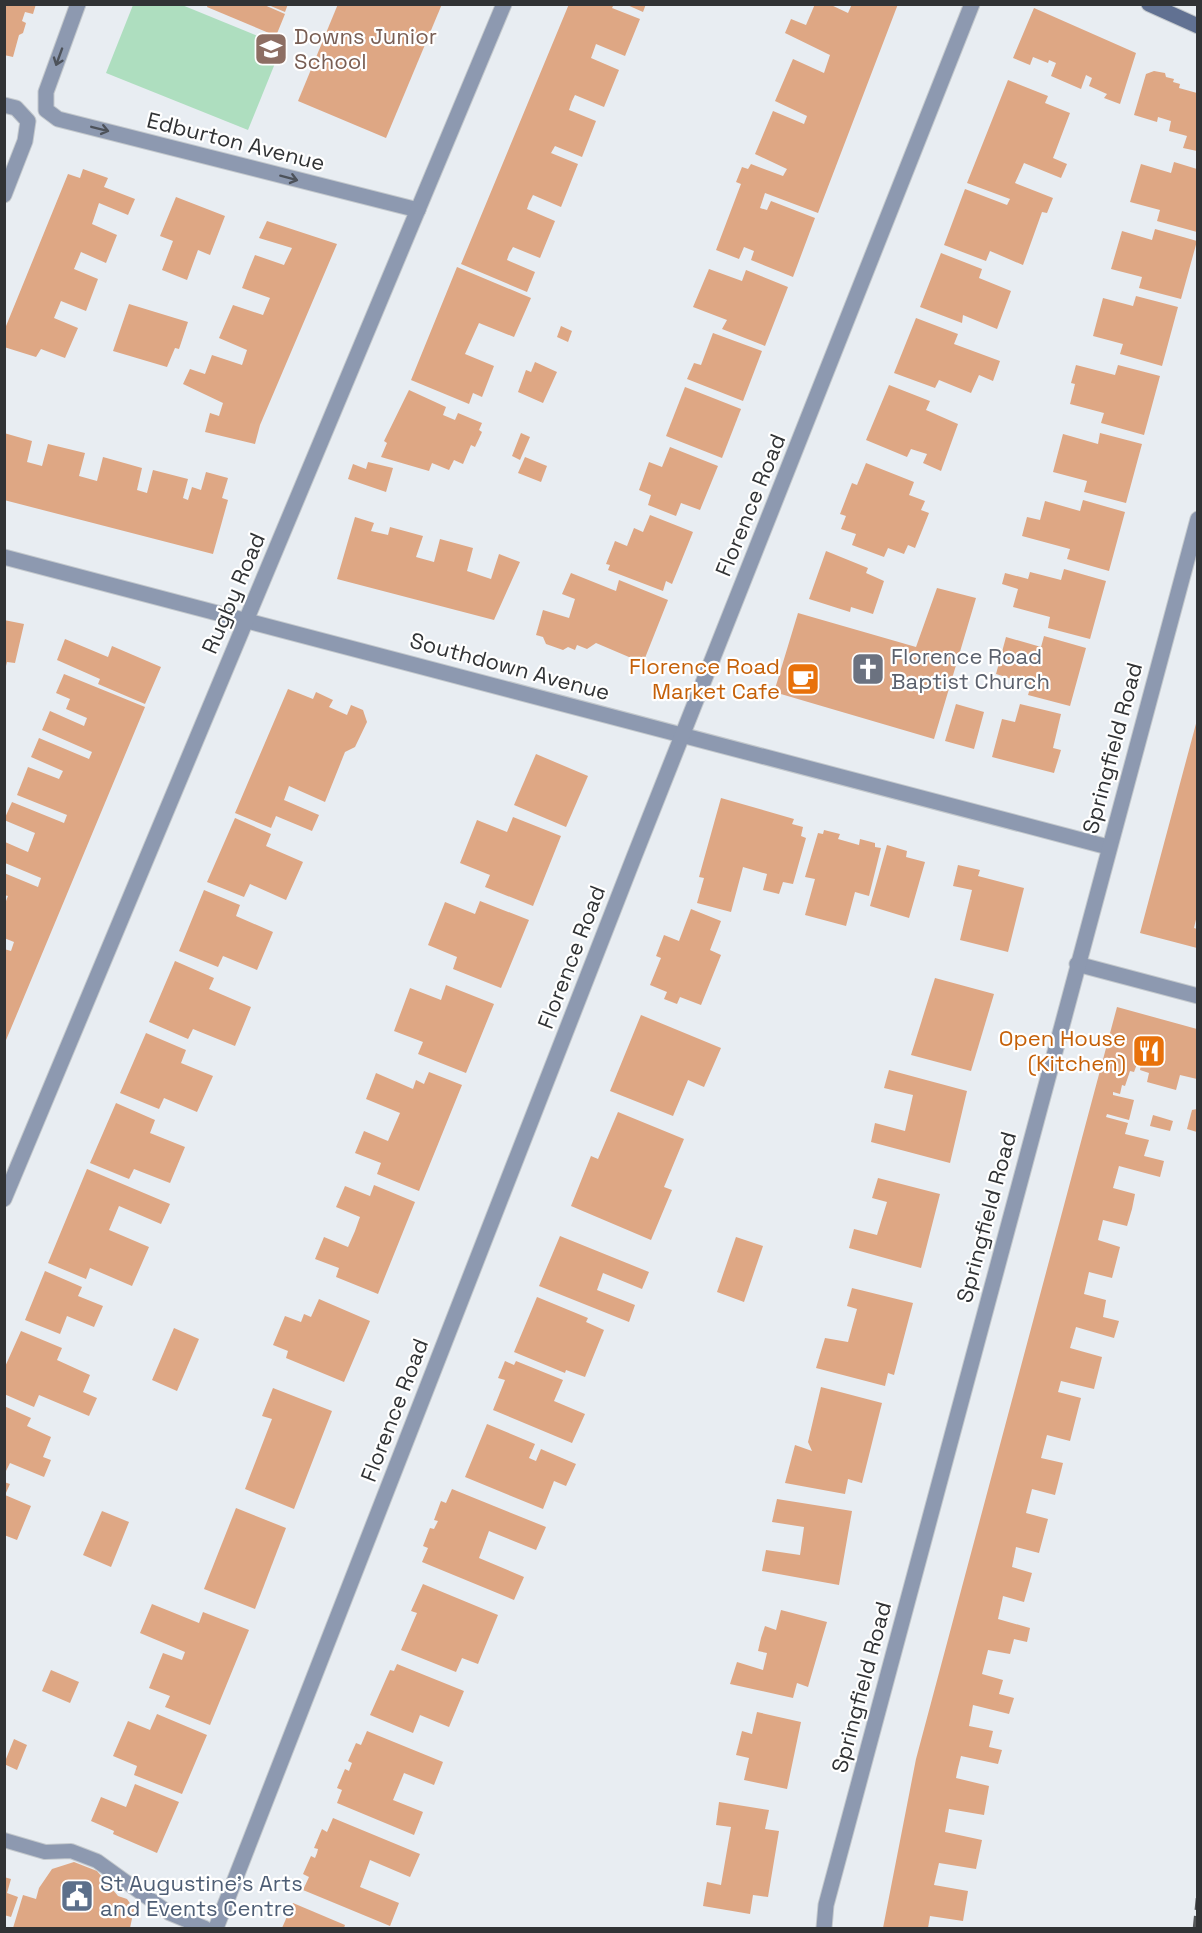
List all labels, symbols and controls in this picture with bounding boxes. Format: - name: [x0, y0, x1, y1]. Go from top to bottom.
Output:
- place label: Downs Junior School: [294, 22, 437, 75]
- school or university icon: Downs Junior School: [253, 31, 289, 67]
- one-way arrow: [53, 47, 64, 65]
- street label: Edburton Avenue: [144, 105, 328, 177]
- one-way arrow: [90, 124, 109, 136]
- one-way arrow: [279, 172, 298, 184]
- street label: Florence Road: [709, 430, 791, 580]
- street label: Rugby Road: [195, 528, 271, 658]
- street label: Southdown Avenue: [407, 626, 613, 706]
- place label: Florence Road Baptist Church: [891, 642, 1050, 695]
- church icon: Florence Road Baptist Church: [850, 651, 886, 687]
- place label: Florence Road Market Cafe: [629, 652, 780, 705]
- street label: Springfield Road: [1076, 659, 1148, 837]
- cafe icon: Florence Road Market Cafe: [785, 661, 821, 697]
- street label: Florence Road: [531, 881, 611, 1033]
- place label: Open House (Kitchen): [999, 1024, 1126, 1077]
- restaurant icon: Open House (Kitchen): [1131, 1033, 1167, 1069]
- street label: Springfield Road: [950, 1128, 1022, 1306]
- street label: Florence Road: [354, 1334, 434, 1486]
- street label: Springfield Road: [825, 1598, 897, 1776]
- place label: St Augustine's Arts and Events Centre: [100, 1869, 303, 1922]
- public building icon: St Augustine's Arts and Events Centre: [59, 1878, 95, 1914]

